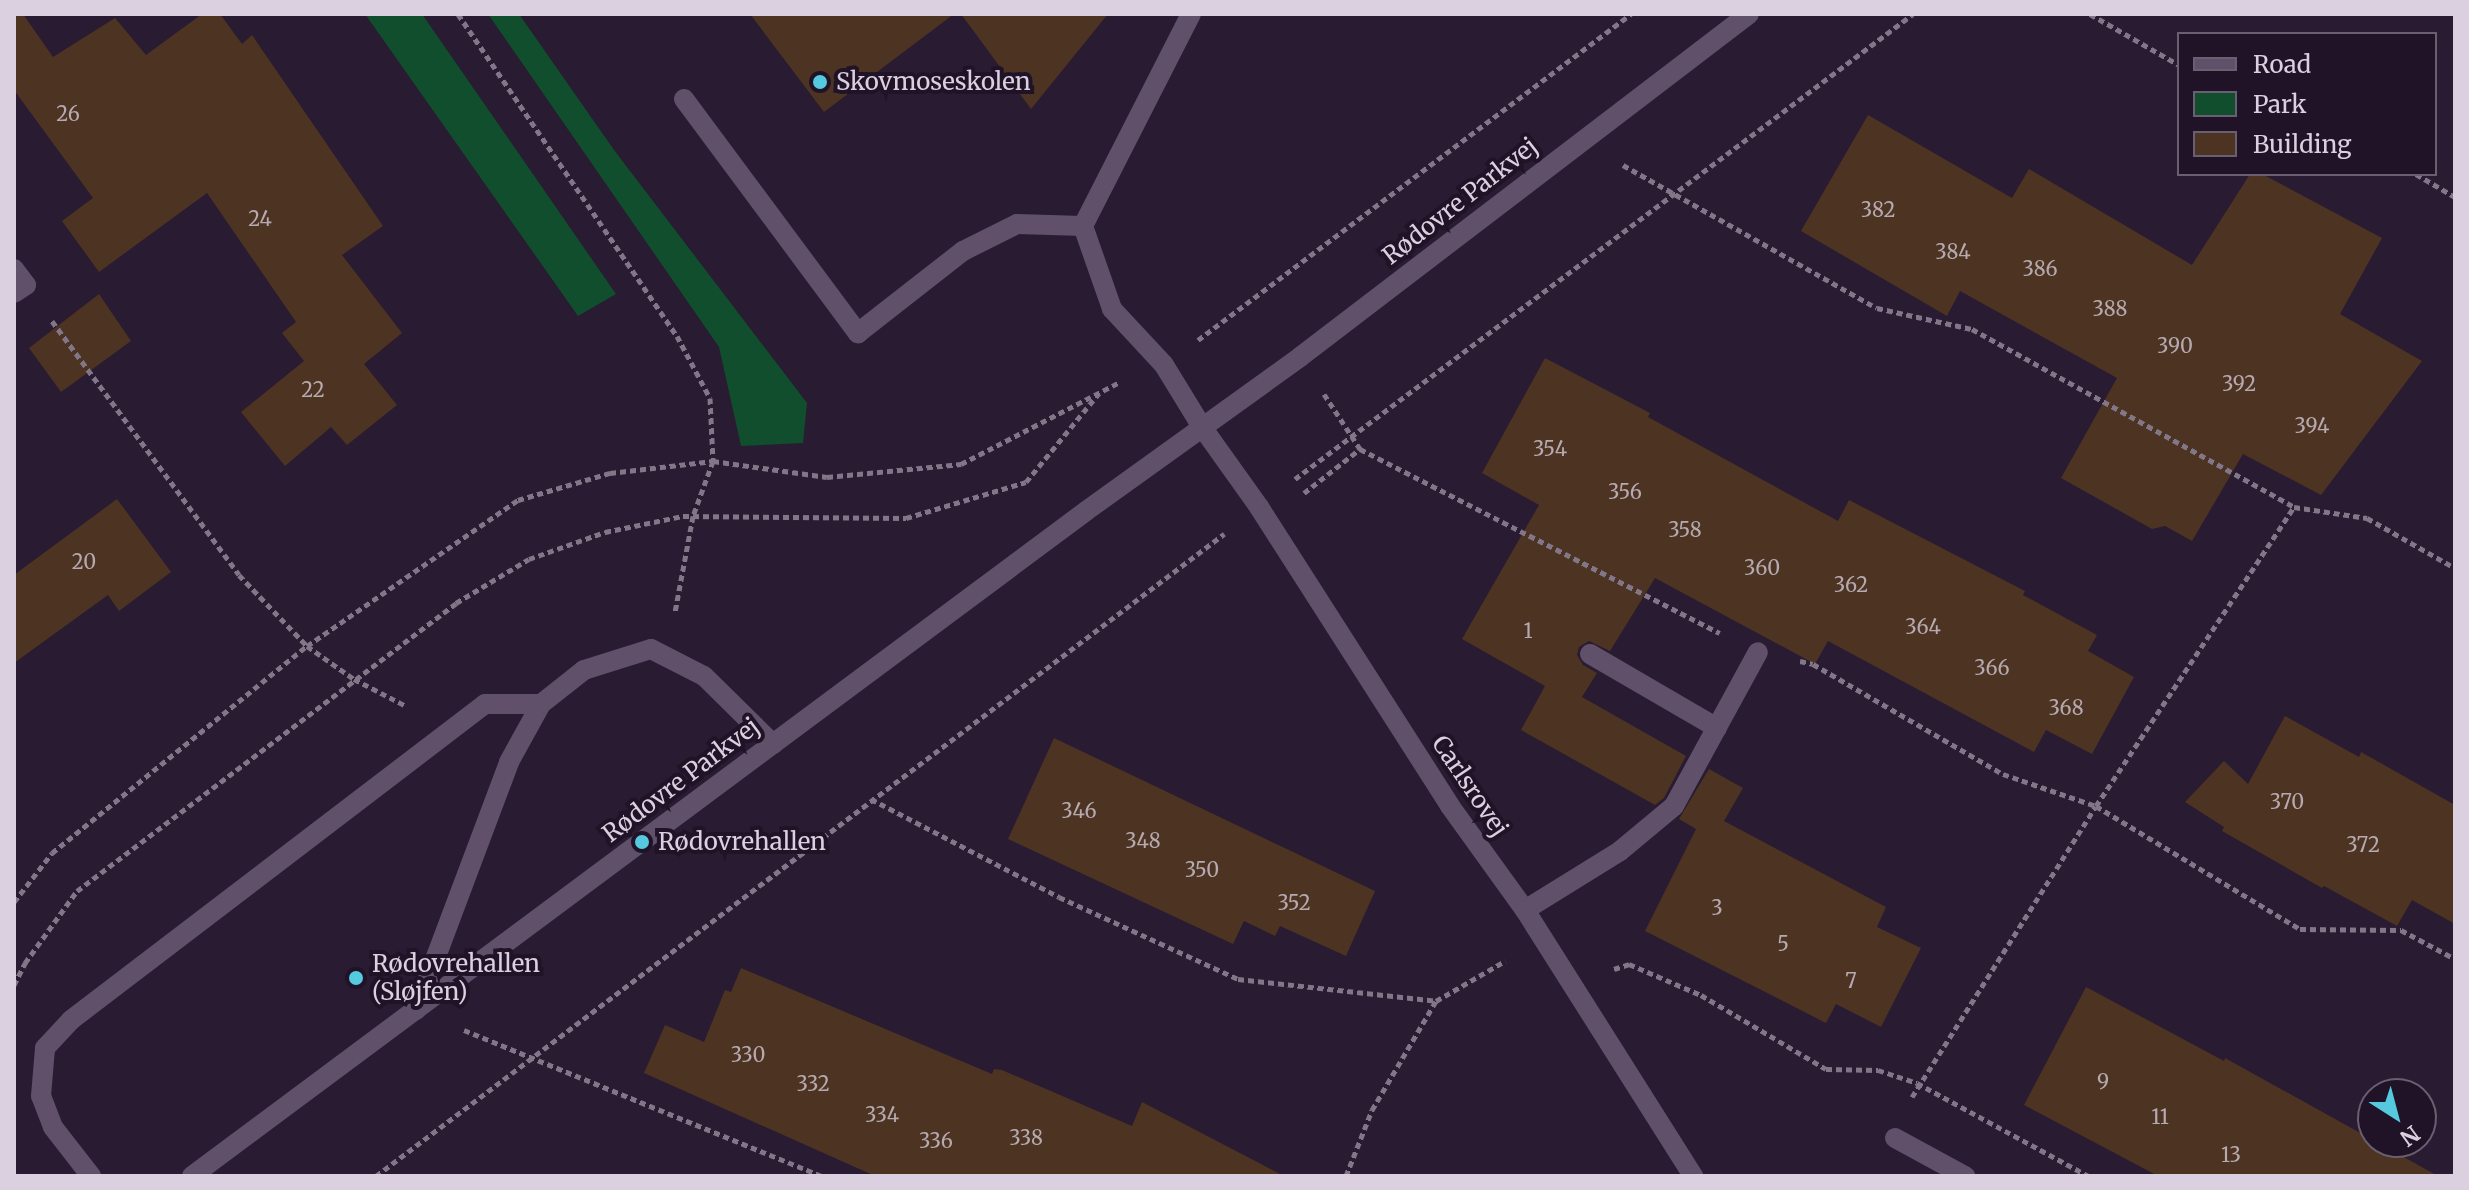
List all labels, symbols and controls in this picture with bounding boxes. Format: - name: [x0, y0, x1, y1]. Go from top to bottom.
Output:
- legend: [2177, 32, 2437, 176]
- text: Road: [2253, 49, 2311, 80]
- place label: Skovmoseskolen: [836, 68, 1031, 96]
- marker: Skovmoseskolen: [811, 73, 829, 91]
- text: Park: [2253, 89, 2306, 120]
- house number: 26: [56, 101, 80, 125]
- text: Building: [2253, 129, 2352, 160]
- street label: Rødovre Parkvej: [1377, 132, 1543, 270]
- house number: 382: [1861, 197, 1895, 221]
- house number: 24: [248, 206, 272, 230]
- house number: 384: [1935, 239, 1971, 263]
- house number: 386: [2022, 256, 2058, 280]
- house number: 388: [2092, 296, 2128, 320]
- house number: 390: [2157, 333, 2193, 357]
- house number: 392: [2222, 371, 2256, 395]
- house number: 22: [301, 377, 325, 401]
- house number: 394: [2295, 413, 2329, 437]
- house number: 354: [1533, 436, 1567, 460]
- house number: 356: [1608, 479, 1642, 503]
- house number: 358: [1668, 517, 1702, 541]
- house number: 20: [72, 549, 96, 573]
- house number: 360: [1744, 555, 1780, 579]
- house number: 362: [1834, 572, 1868, 596]
- house number: 364: [1905, 614, 1941, 638]
- house number: 1: [1523, 618, 1533, 642]
- house number: 366: [1974, 655, 2010, 679]
- house number: 368: [2048, 695, 2084, 719]
- street label: Rødovre Parkvej: [597, 712, 765, 848]
- street label: Carlsrovej: [1426, 730, 1514, 842]
- house number: 370: [2270, 789, 2304, 813]
- house number: 346: [1061, 798, 1097, 822]
- place label: Rødovrehallen: [658, 828, 826, 856]
- house number: 348: [1125, 828, 1161, 852]
- house number: 372: [2346, 832, 2380, 856]
- marker: Rødovrehallen: [633, 833, 651, 851]
- house number: 350: [1185, 857, 1219, 881]
- house number: 352: [1277, 890, 1311, 914]
- house number: 3: [1711, 895, 1723, 919]
- house number: 5: [1777, 931, 1789, 955]
- place label: Rødovrehallen (Sløjfen): [372, 950, 540, 1006]
- house number: 7: [1845, 968, 1857, 992]
- marker: Rødovrehallen (Sløjfen): [347, 969, 365, 987]
- house number: 330: [731, 1042, 765, 1066]
- house number: 9: [2097, 1069, 2109, 1093]
- house number: 332: [796, 1071, 830, 1095]
- north arrow: [2357, 1078, 2437, 1158]
- house number: 334: [865, 1102, 899, 1126]
- house number: 11: [2151, 1104, 2169, 1128]
- text: N: [2395, 1119, 2425, 1152]
- house number: 338: [1009, 1125, 1043, 1149]
- house number: 336: [919, 1128, 953, 1152]
- house number: 13: [2221, 1142, 2241, 1166]

